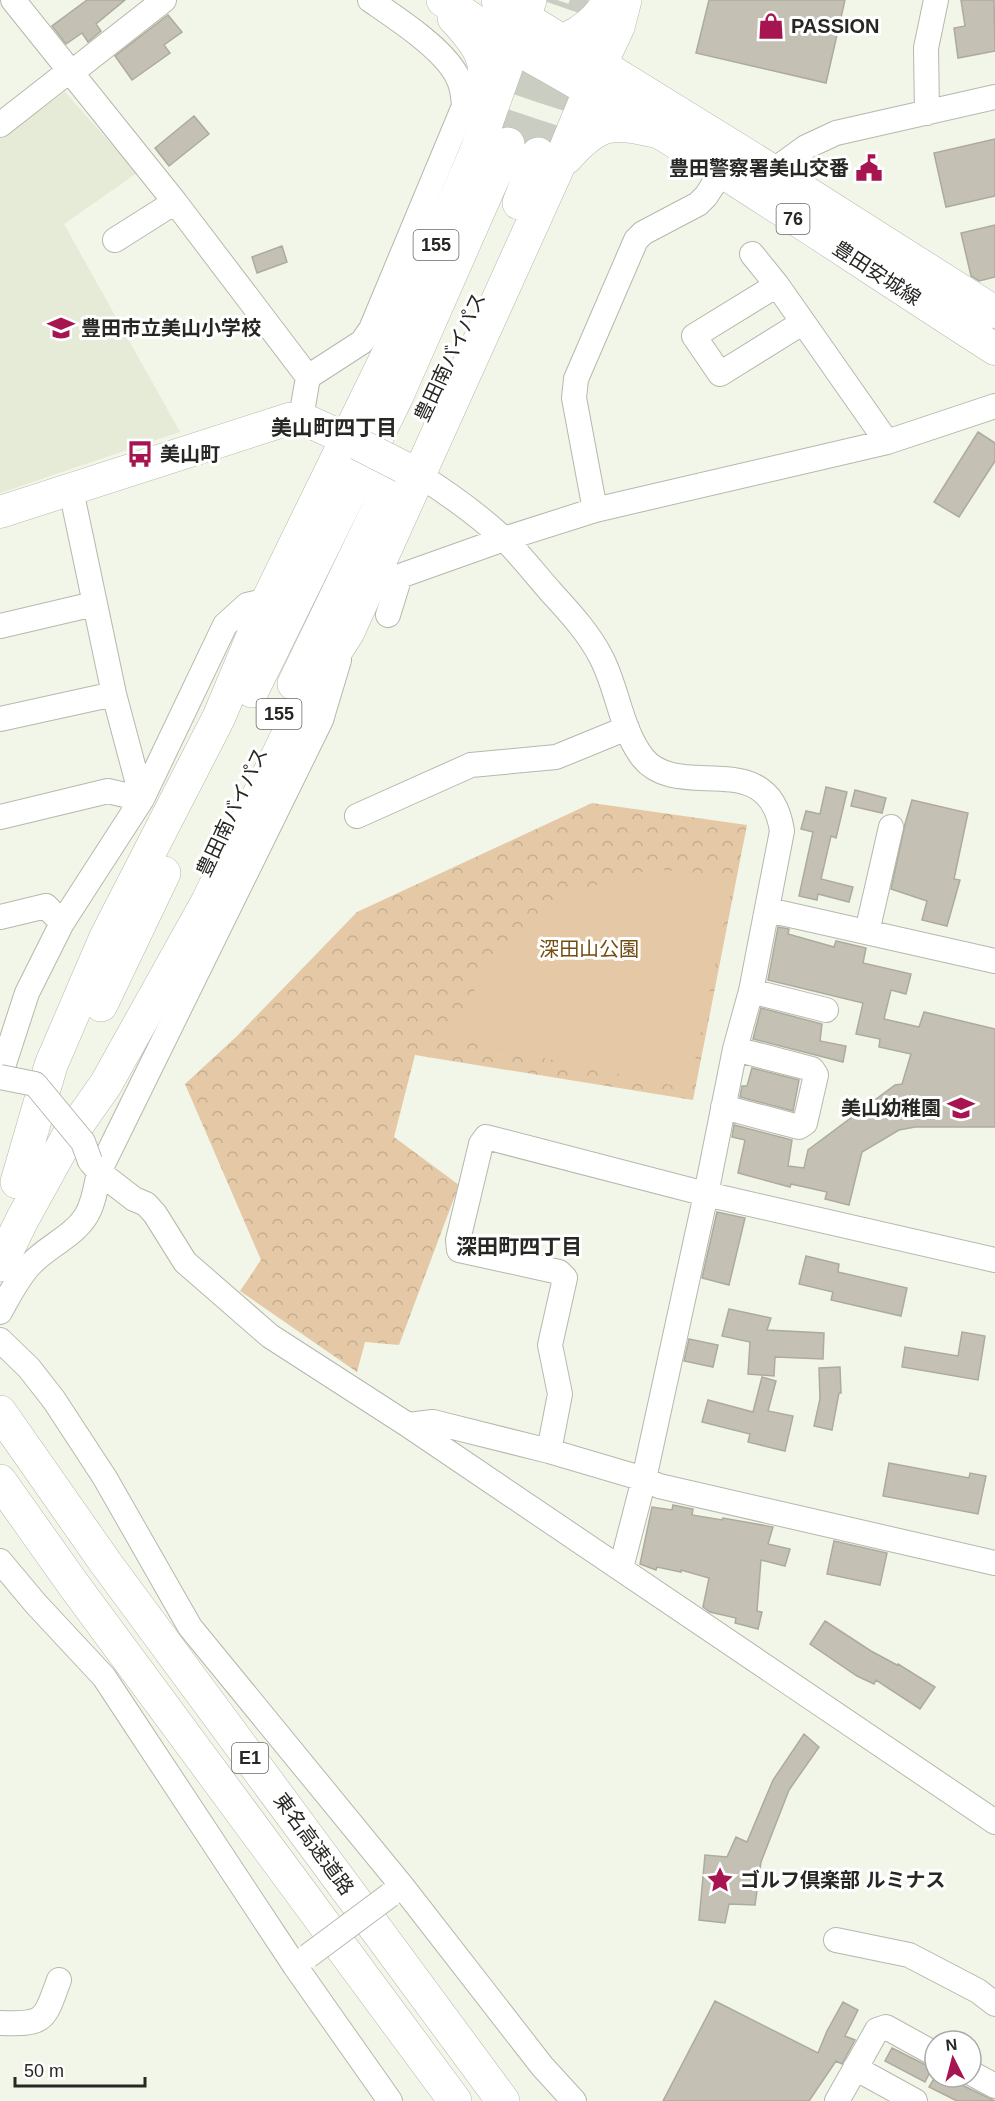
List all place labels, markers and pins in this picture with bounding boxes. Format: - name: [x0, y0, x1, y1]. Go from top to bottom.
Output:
- shop icon: PASSION: [756, 11, 786, 41]
- place label: PASSION: [791, 15, 880, 37]
- public building icon: 豊田警察署美山交番: [854, 153, 884, 183]
- place label: 豊田警察署美山交番: [669, 157, 849, 179]
- school or university icon: 豊田市立美山小学校: [46, 313, 76, 343]
- place label: 豊田市立美山小学校: [81, 317, 261, 339]
- bus stop icon: 美山町: [125, 439, 155, 469]
- place label: 美山町: [160, 443, 220, 465]
- school or university icon: 美山幼稚園: [946, 1093, 976, 1123]
- place label: 美山幼稚園: [841, 1097, 941, 1119]
- place icon: ゴルフ倶楽部 ルミナス: [705, 1865, 735, 1895]
- place label: ゴルフ倶楽部 ルミナス: [740, 1869, 946, 1891]

